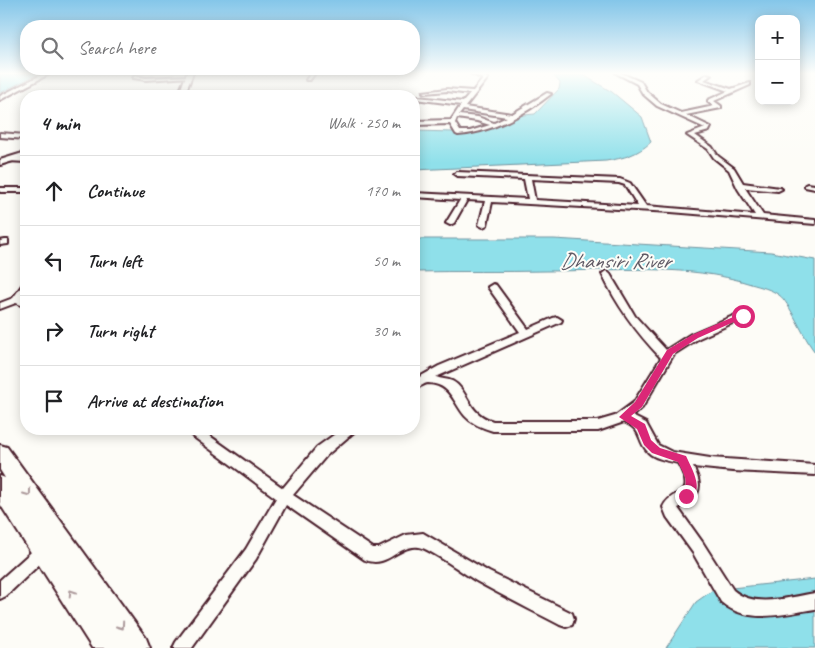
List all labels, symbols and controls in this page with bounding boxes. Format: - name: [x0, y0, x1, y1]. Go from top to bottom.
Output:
- map controls: [755, 15, 800, 105]
- button: +: [755, 15, 800, 60]
- search box: [20, 20, 420, 75]
- icon: search: [38, 34, 66, 62]
- text: Search here: [78, 36, 155, 60]
- button: −: [755, 60, 800, 105]
- text: 4 min: [40, 110, 80, 136]
- text: Walk · 250 m: [328, 113, 400, 133]
- icon: ahead: [40, 177, 68, 205]
- text: Continue: [87, 179, 144, 203]
- text: 170 m: [366, 181, 400, 201]
- icon: left: [40, 247, 68, 275]
- water label: Dhansiri River: [560, 247, 674, 275]
- text: Turn left: [87, 249, 142, 273]
- text: 50 m: [373, 251, 400, 271]
- route start: [732, 305, 755, 328]
- icon: right: [40, 317, 68, 345]
- text: Turn right: [87, 319, 154, 343]
- text: 30 m: [373, 321, 400, 341]
- icon: arrive: [40, 387, 68, 415]
- text: Arrive at destination: [87, 389, 223, 413]
- route end: [675, 485, 698, 508]
- one-way arrow: [22, 487, 32, 496]
- one-way arrow: [69, 589, 78, 598]
- one-way arrow: [115, 620, 124, 630]

